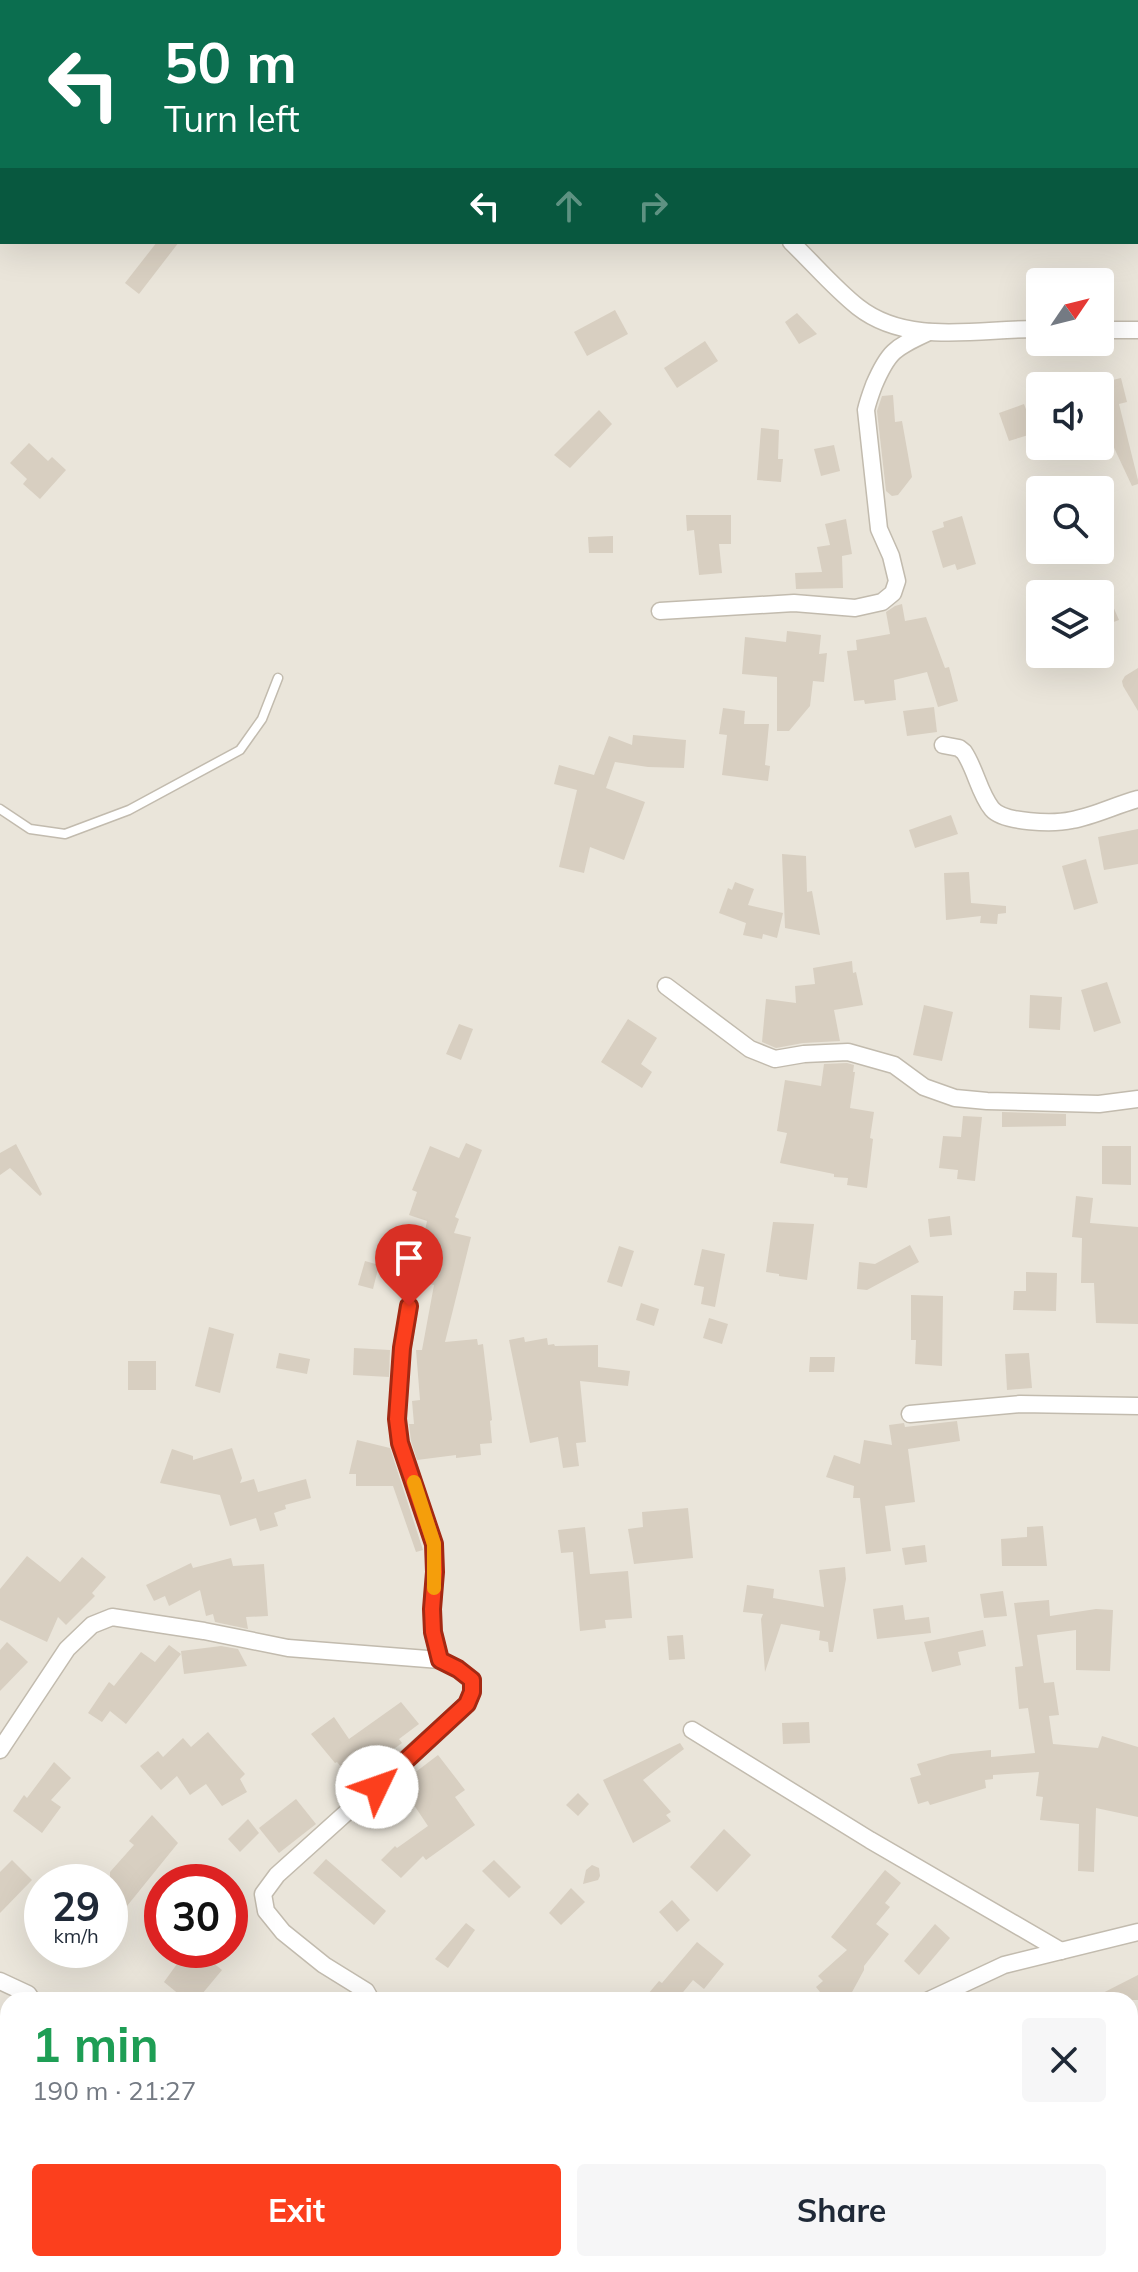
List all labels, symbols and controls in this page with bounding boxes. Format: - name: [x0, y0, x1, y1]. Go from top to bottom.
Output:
- text: 50 m: [164, 27, 297, 97]
- icon: left: [32, 32, 136, 136]
- text: Turn left: [164, 96, 300, 141]
- icon: left: [463, 184, 507, 228]
- icon: ahead: [547, 184, 591, 228]
- icon: right: [631, 184, 675, 228]
- north arrow: [1026, 268, 1114, 356]
- map controls: [1026, 268, 1114, 668]
- button: sound: [1026, 372, 1114, 460]
- button: search: [1026, 476, 1114, 564]
- button: layers: [1026, 580, 1114, 668]
- pin: [375, 1224, 443, 1306]
- icon: arrive: [387, 1236, 431, 1280]
- position arrow: [335, 1745, 419, 1829]
- speed limit sign: 30: [144, 1864, 248, 1968]
- text: 29: [52, 1881, 100, 1931]
- text: km/h: [53, 1923, 99, 1948]
- text: 1 min: [32, 2014, 159, 2074]
- button: close: [1022, 2018, 1106, 2102]
- text: 190 m · 21:27: [32, 2074, 196, 2107]
- button: Exit: [32, 2164, 561, 2256]
- button: Share: [577, 2164, 1106, 2256]

